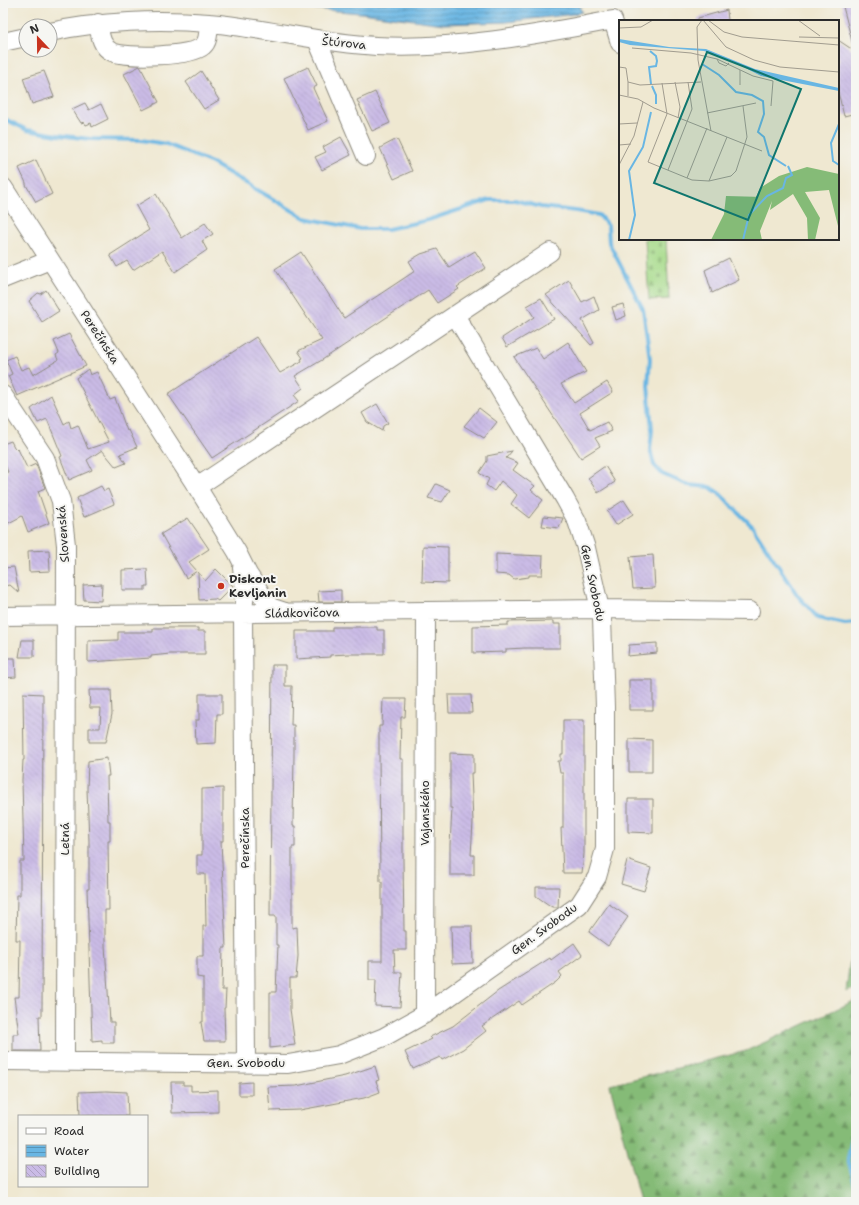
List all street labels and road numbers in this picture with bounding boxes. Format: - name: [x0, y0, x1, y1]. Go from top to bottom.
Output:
- street label: Štúrova: [321, 33, 367, 53]
- street label: Perečínska: [77, 307, 124, 367]
- street label: Slovenská: [53, 504, 73, 563]
- street label: Gen. Svobodu: [577, 543, 609, 623]
- street label: Sládkovičova: [264, 604, 340, 622]
- street label: Vajanského: [417, 780, 433, 846]
- street label: Perečínska: [237, 807, 253, 868]
- street label: Letná: [57, 822, 73, 855]
- street label: Gen. Svobodu: [508, 899, 580, 958]
- street label: Gen. Svobodu: [207, 1055, 285, 1071]

